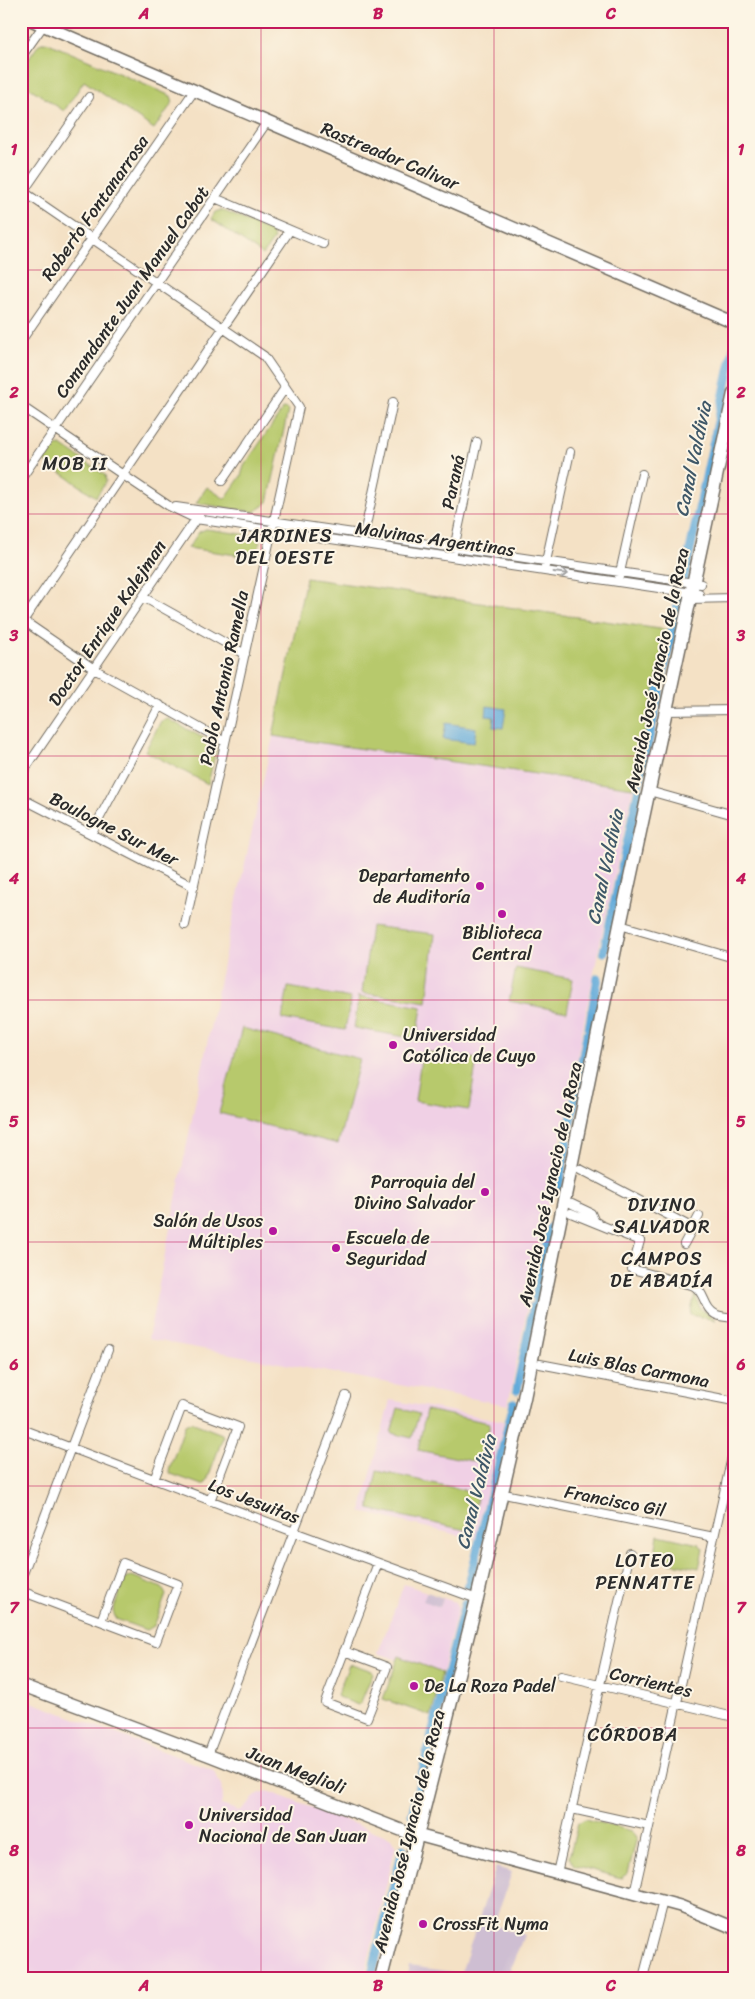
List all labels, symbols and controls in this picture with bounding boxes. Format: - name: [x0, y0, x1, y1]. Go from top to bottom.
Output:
- text: A: [138, 0, 149, 28]
- text: B: [373, 0, 384, 28]
- text: C: [605, 0, 617, 28]
- street label: Rastreador Calivar: [316, 112, 466, 200]
- street label: Roberto Fontanarrosa: [33, 128, 158, 288]
- text: 1: [11, 135, 18, 164]
- text: 1: [738, 135, 745, 164]
- street label: Comandante Juan Manuel Cabot: [46, 179, 218, 405]
- text: 2: [8, 378, 19, 407]
- text: 2: [735, 378, 746, 407]
- water label: Canal Valdivia: [665, 397, 722, 519]
- district label: MOB II: [42, 447, 108, 480]
- street label: Paraná: [432, 452, 474, 512]
- street label: Malvinas Argentinas: [353, 512, 518, 566]
- district label: JARDINES DEL OESTE: [235, 519, 335, 574]
- street label: Doctor Enrique Kalejman: [39, 533, 175, 713]
- street label: Avenida José Ignacio de la Roza: [615, 545, 699, 796]
- one-way arrow: [552, 568, 568, 578]
- street label: Pablo Antonio Ramella: [190, 587, 258, 768]
- text: 3: [9, 621, 19, 650]
- text: 3: [736, 621, 746, 650]
- street label: Boulogne Sur Mer: [44, 783, 186, 876]
- water label: Canal Valdivia: [577, 805, 634, 927]
- place label: Departamento de Auditoría: [359, 860, 471, 913]
- text: 4: [8, 864, 19, 893]
- text: 4: [735, 864, 746, 893]
- marker: Departamento de Auditoría: [474, 880, 486, 892]
- marker: Biblioteca Central: [496, 908, 508, 920]
- place label: Biblioteca Central: [462, 917, 543, 970]
- place label: Universidad Católica de Cuyo: [403, 1019, 536, 1072]
- marker: Universidad Católica de Cuyo: [387, 1039, 399, 1051]
- street label: Avenida José Ignacio de la Roza: [508, 1059, 592, 1310]
- text: 5: [9, 1107, 19, 1136]
- text: 5: [736, 1107, 746, 1136]
- place label: Parroquia del Divino Salvador: [354, 1166, 477, 1219]
- marker: Parroquia del Divino Salvador: [479, 1186, 491, 1198]
- district label: DIVINO SALVADOR: [613, 1188, 711, 1243]
- place label: Salón de Usos Múltiples: [153, 1205, 264, 1258]
- place label: Escuela de Seguridad: [346, 1222, 430, 1275]
- marker: Salón de Usos Múltiples: [267, 1225, 279, 1237]
- marker: Escuela de Seguridad: [330, 1242, 342, 1254]
- district label: CAMPOS DE ABADÍA: [610, 1242, 714, 1297]
- street label: Luis Blas Carmona: [566, 1339, 712, 1397]
- text: 6: [8, 1350, 19, 1379]
- text: 6: [735, 1350, 746, 1379]
- water label: Canal Valdivia: [446, 1430, 506, 1553]
- street label: Los Jesuitas: [204, 1469, 305, 1533]
- street label: Francisco Gil: [562, 1476, 669, 1527]
- district label: LOTEO PENNATTE: [595, 1544, 695, 1599]
- text: 7: [9, 1593, 20, 1622]
- text: 7: [736, 1593, 747, 1622]
- street label: Corrientes: [607, 1657, 696, 1707]
- place label: De La Roza Padel: [424, 1670, 557, 1702]
- marker: De La Roza Padel: [408, 1680, 420, 1692]
- street label: Avenida José Ignacio de la Roza: [363, 1706, 455, 1957]
- district label: CÓRDOBA: [588, 1718, 678, 1751]
- street label: Juan Meglioli: [241, 1736, 351, 1804]
- place label: Universidad Nacional de San Juan: [199, 1799, 367, 1852]
- marker: Universidad Nacional de San Juan: [183, 1819, 195, 1831]
- text: 8: [8, 1836, 19, 1865]
- text: 8: [735, 1836, 746, 1865]
- place label: CrossFit Nyma: [433, 1908, 549, 1940]
- marker: CrossFit Nyma: [417, 1918, 429, 1930]
- text: A: [138, 1971, 149, 1999]
- text: B: [373, 1971, 384, 1999]
- text: C: [605, 1971, 617, 1999]

